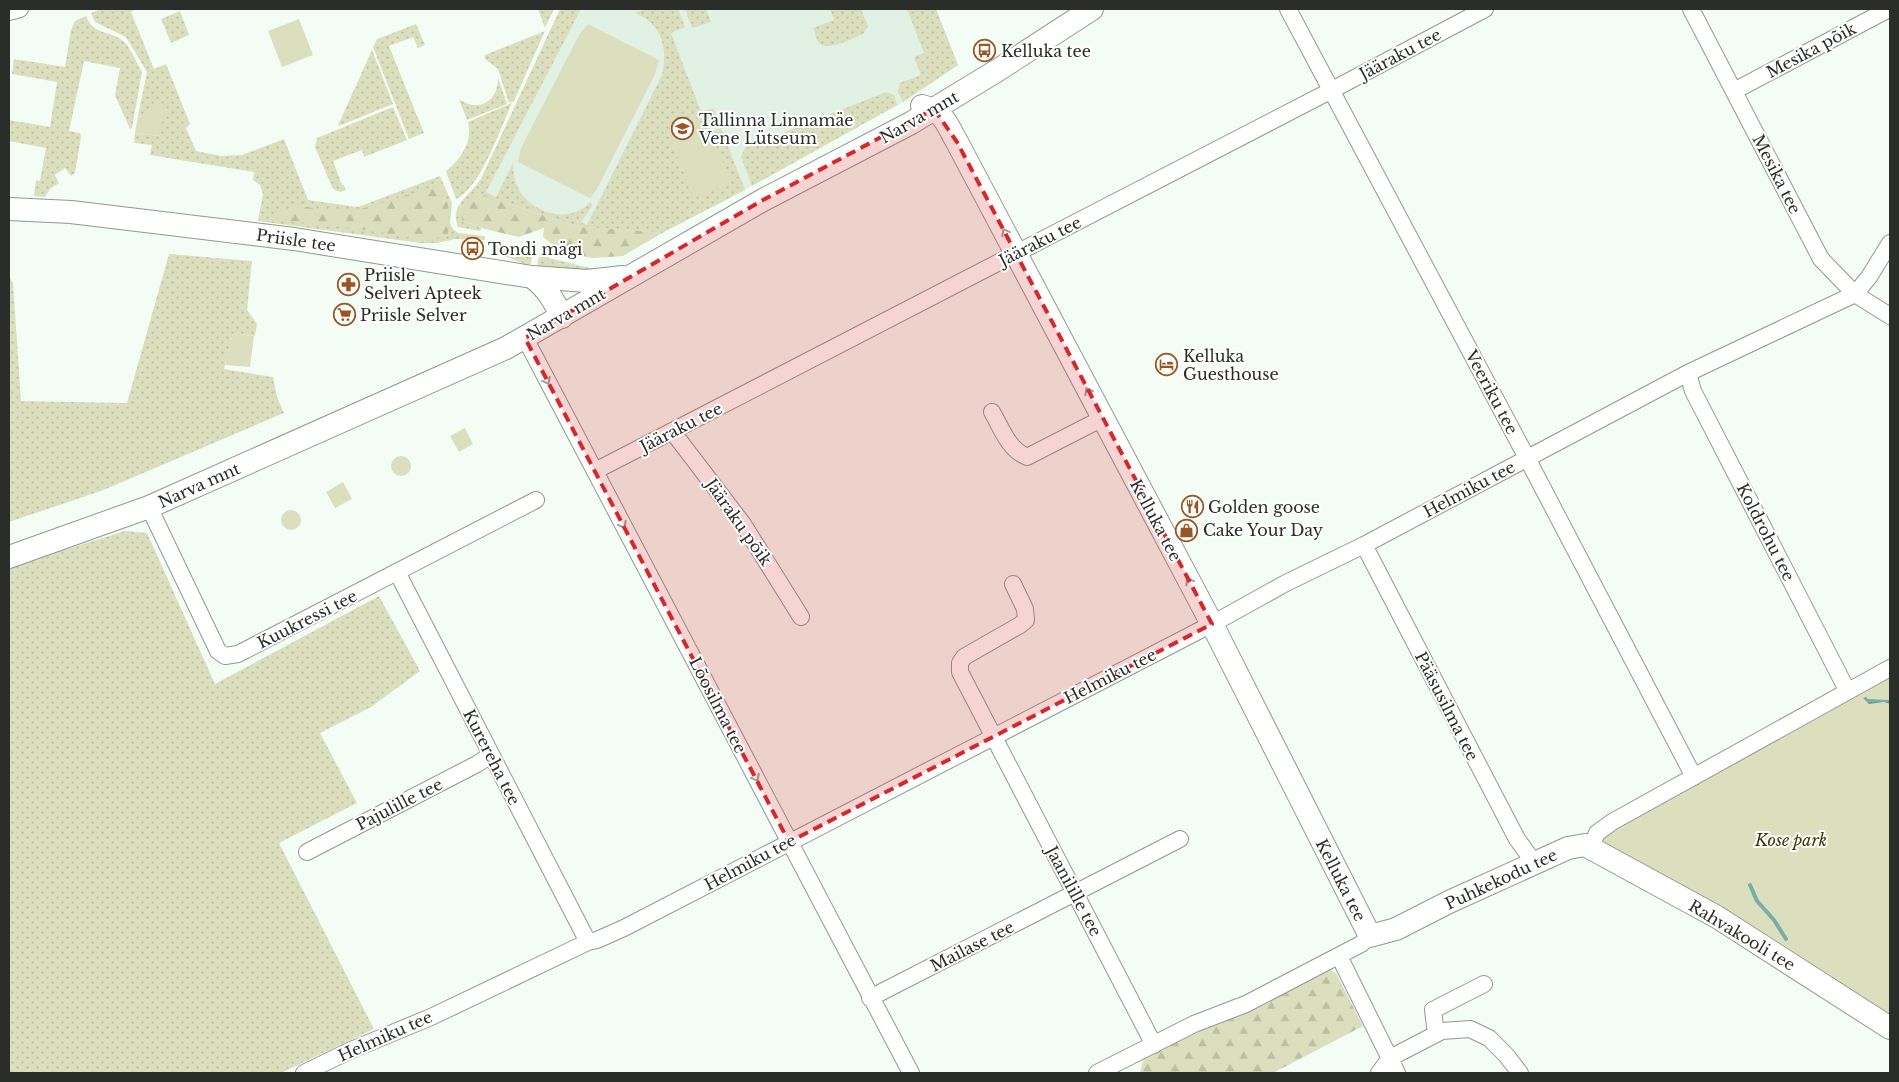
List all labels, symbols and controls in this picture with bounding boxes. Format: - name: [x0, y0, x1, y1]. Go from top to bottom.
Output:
- street label: Mesika põik: [1763, 18, 1859, 82]
- street label: Jääraku tee: [1354, 24, 1444, 85]
- bus stop icon: Kelluka tee: [973, 39, 997, 63]
- place label: Kelluka tee: [1001, 41, 1091, 61]
- street label: Narva mnt: [876, 86, 962, 148]
- place label: Tallinna Linnamäe Vene Lütseum: [698, 110, 853, 148]
- school or university icon: Tallinna Linnamäe Vene Lütseum: [671, 117, 695, 141]
- street label: Mesika tee: [1748, 131, 1806, 217]
- street label: Jääraku tee: [994, 212, 1084, 271]
- street label: Priisle tee: [255, 225, 337, 255]
- one-way arrow: [1001, 228, 1011, 237]
- bus stop icon: Tondi mägi: [460, 237, 484, 261]
- place label: Tondi mägi: [488, 239, 583, 259]
- place label: Priisle Selveri Apteek: [364, 265, 482, 303]
- pharmacy icon: Priisle Selveri Apteek: [336, 272, 360, 296]
- street label: Narva mnt: [523, 283, 609, 345]
- supermarket icon: Priisle Selver: [332, 303, 356, 327]
- place label: Priisle Selver: [360, 305, 467, 325]
- place label: Kelluka Guesthouse: [1183, 346, 1279, 384]
- street label: Veeriku tee: [1461, 346, 1522, 437]
- hotel icon: Kelluka Guesthouse: [1155, 353, 1179, 377]
- one-way arrow: [541, 376, 551, 385]
- one-way arrow: [1084, 387, 1094, 396]
- street label: Jääraku tee: [635, 398, 725, 457]
- street label: Helmiku tee: [1420, 456, 1518, 522]
- street label: Narva mnt: [155, 458, 243, 512]
- street label: Jääraku põik: [700, 473, 776, 570]
- street label: Kelluka tee: [1126, 476, 1186, 564]
- street label: Koldrohu tee: [1733, 480, 1799, 584]
- restaurant icon: Golden goose: [1180, 495, 1204, 519]
- place label: Golden goose: [1208, 497, 1320, 517]
- shop icon: Cake Your Day: [1175, 518, 1199, 542]
- one-way arrow: [617, 520, 627, 529]
- place label: Cake Your Day: [1203, 520, 1324, 540]
- one-way arrow: [1185, 578, 1195, 587]
- street label: Kuukressi tee: [254, 585, 360, 653]
- street label: Helmiku tee: [1060, 644, 1160, 708]
- street label: Pääsusilma tee: [1411, 648, 1483, 764]
- street label: Lõosilma tee: [685, 654, 751, 756]
- street label: Kurereha tee: [459, 706, 525, 808]
- one-way arrow: [750, 772, 760, 781]
- street label: Pajulille tee: [352, 774, 446, 834]
- street label: Helmiku tee: [701, 829, 799, 895]
- park label: Kose park: [1754, 830, 1827, 850]
- street label: Kelluka tee: [1312, 835, 1370, 925]
- street label: Jaanilille tee: [1041, 841, 1106, 939]
- street label: Puhkekodu tee: [1442, 844, 1560, 914]
- street label: Rahvakooli tee: [1685, 895, 1799, 975]
- street label: Mailase tee: [927, 916, 1017, 976]
- street label: Helmiku tee: [335, 1006, 435, 1066]

